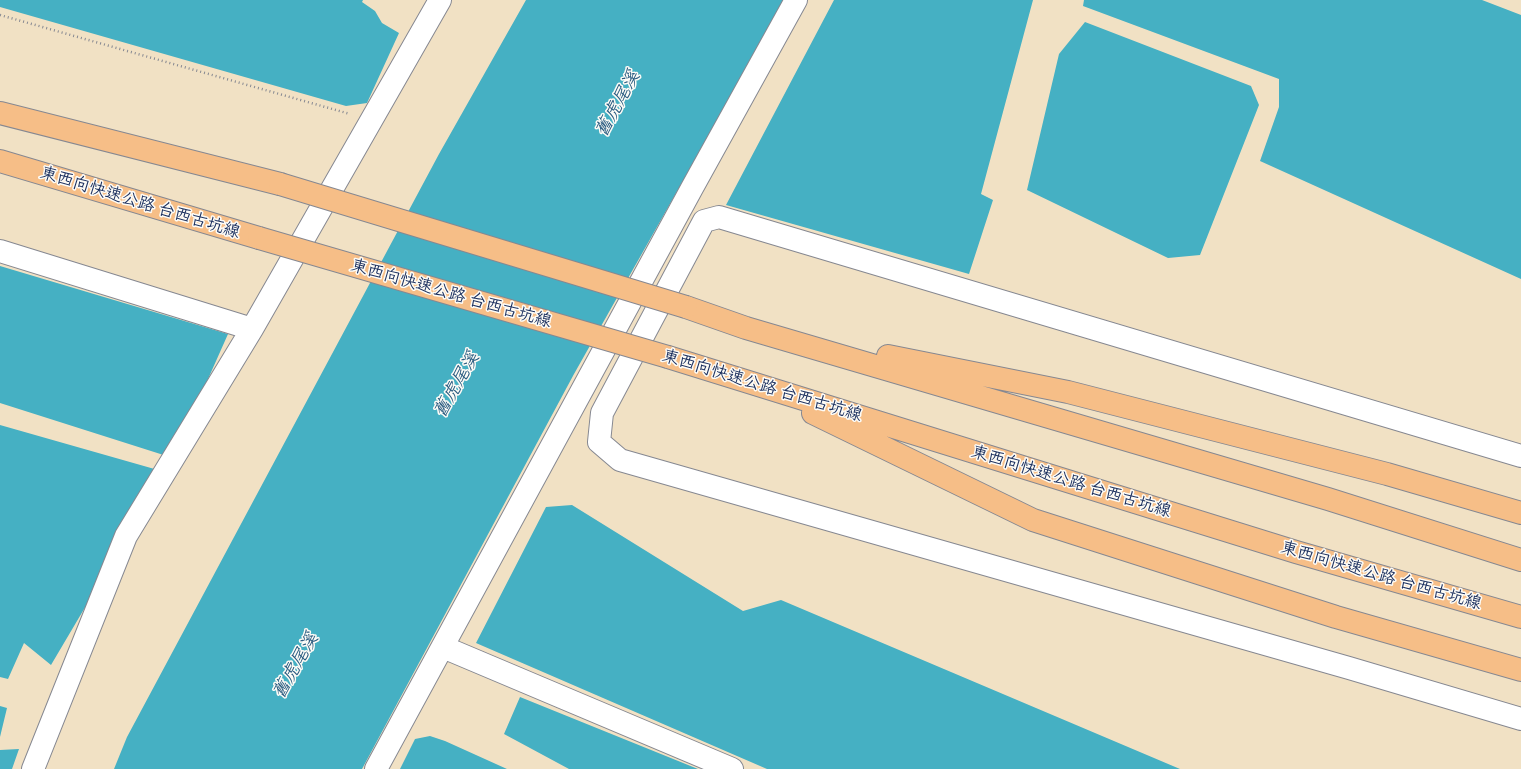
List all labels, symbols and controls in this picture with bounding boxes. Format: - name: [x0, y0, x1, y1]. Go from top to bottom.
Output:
- water label: 舊虎尾溪: [591, 67, 645, 141]
- street label: 東西向快速公路 台西古坑線: [38, 163, 242, 243]
- street label: 東西向快速公路 台西古坑線: [348, 256, 554, 332]
- street label: 東西向快速公路 台西古坑線: [660, 346, 864, 426]
- water label: 舊虎尾溪: [430, 348, 484, 422]
- street label: 東西向快速公路 台西古坑線: [969, 442, 1173, 522]
- street label: 東西向快速公路 台西古坑線: [1278, 538, 1484, 614]
- water label: 舊虎尾溪: [269, 629, 323, 703]

